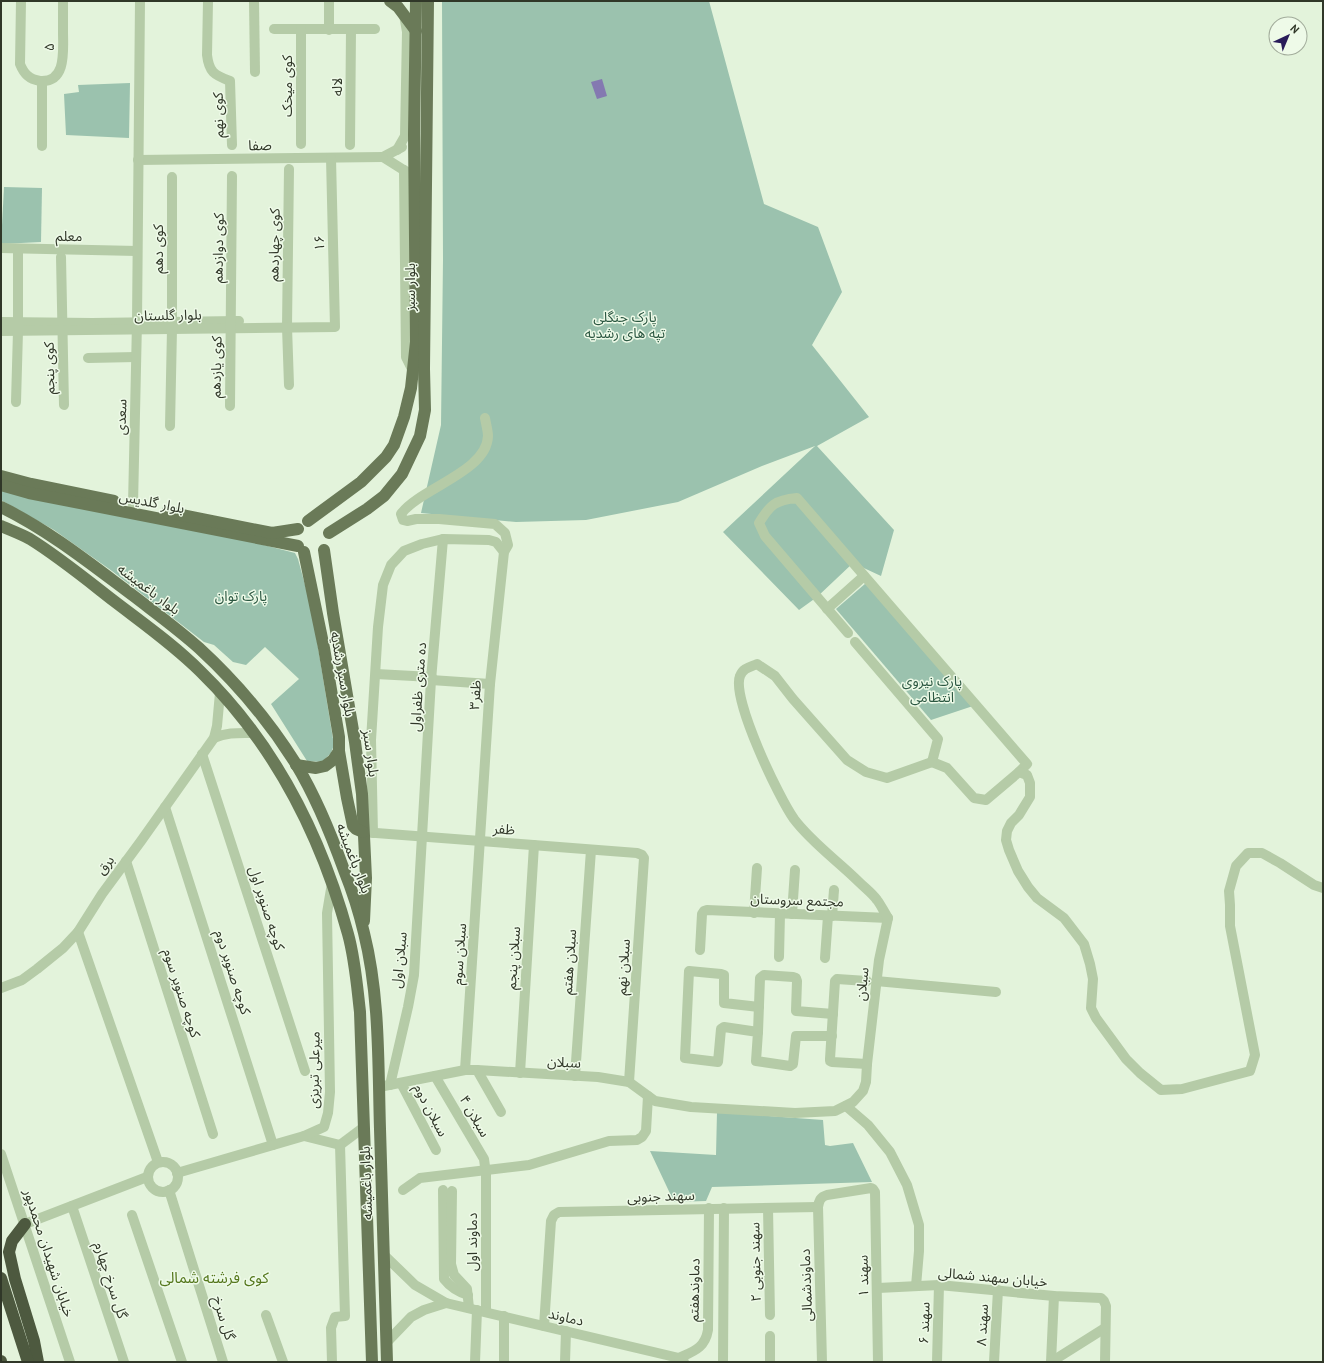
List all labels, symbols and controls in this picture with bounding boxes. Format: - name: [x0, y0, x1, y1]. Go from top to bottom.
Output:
- north arrow: [1268, 16, 1308, 56]
- text: N: [1287, 21, 1302, 36]
- street label: ۵: [40, 43, 58, 51]
- street label: کوی میخک: [278, 55, 296, 117]
- street label: لاله: [328, 78, 346, 96]
- street label: کوی نهم: [209, 92, 229, 138]
- street label: صفا: [248, 136, 272, 154]
- street label: کوی چهاردهم: [264, 208, 286, 282]
- street label: کوی دوازدهم: [208, 212, 230, 283]
- street label: کوی دهم: [149, 224, 169, 274]
- street label: معلم: [55, 227, 83, 247]
- street label: ۱۶: [310, 235, 328, 251]
- street label: بلوار سبز: [401, 263, 419, 312]
- street label: بلوار گلستان: [134, 305, 202, 325]
- park label: پارک جنگلی تپه های رشدیه: [585, 308, 665, 343]
- street label: کوی یازدهم: [206, 335, 228, 398]
- street label: کوی پنجم: [40, 341, 60, 394]
- street label: سعدی: [112, 399, 130, 435]
- street label: بلوار گلدیس: [118, 487, 186, 517]
- street label: بلوار باغمیشه: [114, 560, 184, 618]
- park label: پارک توان: [215, 587, 267, 606]
- street label: بلوار سبز رشدیه: [327, 630, 359, 718]
- street label: ده متری ظفراول: [406, 641, 430, 732]
- park label: پارک نیروی انتظامی: [902, 672, 962, 706]
- street label: ظفر۳: [465, 679, 485, 711]
- street label: بلوار سبز: [359, 727, 383, 778]
- street label: ظفر: [491, 819, 516, 839]
- street label: بلوار باغمیشه: [332, 820, 376, 896]
- street label: برق: [92, 852, 118, 878]
- street label: کوچه صنوبر اول: [244, 864, 289, 953]
- street label: مجتمع سروستان: [750, 889, 844, 913]
- street label: سبلان سوم: [448, 923, 472, 986]
- street label: سبلان پنجم: [502, 926, 526, 990]
- street label: کوچه صنوبر دوم: [209, 927, 255, 1017]
- street label: سبلان هفتم: [558, 929, 582, 995]
- street label: سبلان اول: [387, 931, 411, 989]
- street label: سبلان نهم: [612, 938, 636, 996]
- street label: کوچه صنوبر سوم: [157, 946, 205, 1041]
- street label: سبلان: [851, 966, 873, 1002]
- street label: میرعلی تبریزی: [304, 1031, 324, 1109]
- street label: سبلان: [547, 1052, 581, 1072]
- street label: سبلان دوم: [408, 1081, 452, 1140]
- street label: سبلان ۴: [456, 1092, 494, 1140]
- street label: بلوار باغمیشه: [356, 1146, 376, 1220]
- street label: خیابان شهیدان محمدپور: [18, 1186, 78, 1320]
- street label: سهند جنوبی: [627, 1186, 695, 1206]
- street label: دماوند اول: [463, 1212, 481, 1271]
- street label: سهند جنوبی ۲: [745, 1222, 765, 1302]
- street label: گل سرخ چهارم: [88, 1239, 132, 1322]
- street label: دماوندشمالی: [796, 1248, 816, 1322]
- street label: سهند ۱: [854, 1255, 872, 1297]
- street label: دماوندهفتم: [684, 1258, 706, 1322]
- street label: خیابان سهند شمالی: [937, 1263, 1049, 1291]
- district label: کوی فرشته شمالی: [159, 1268, 269, 1287]
- street label: گل سرخ: [207, 1294, 239, 1343]
- street label: سهند ۶: [914, 1302, 934, 1344]
- street label: سهند ۸: [972, 1303, 992, 1346]
- street label: دماوند: [547, 1304, 586, 1330]

